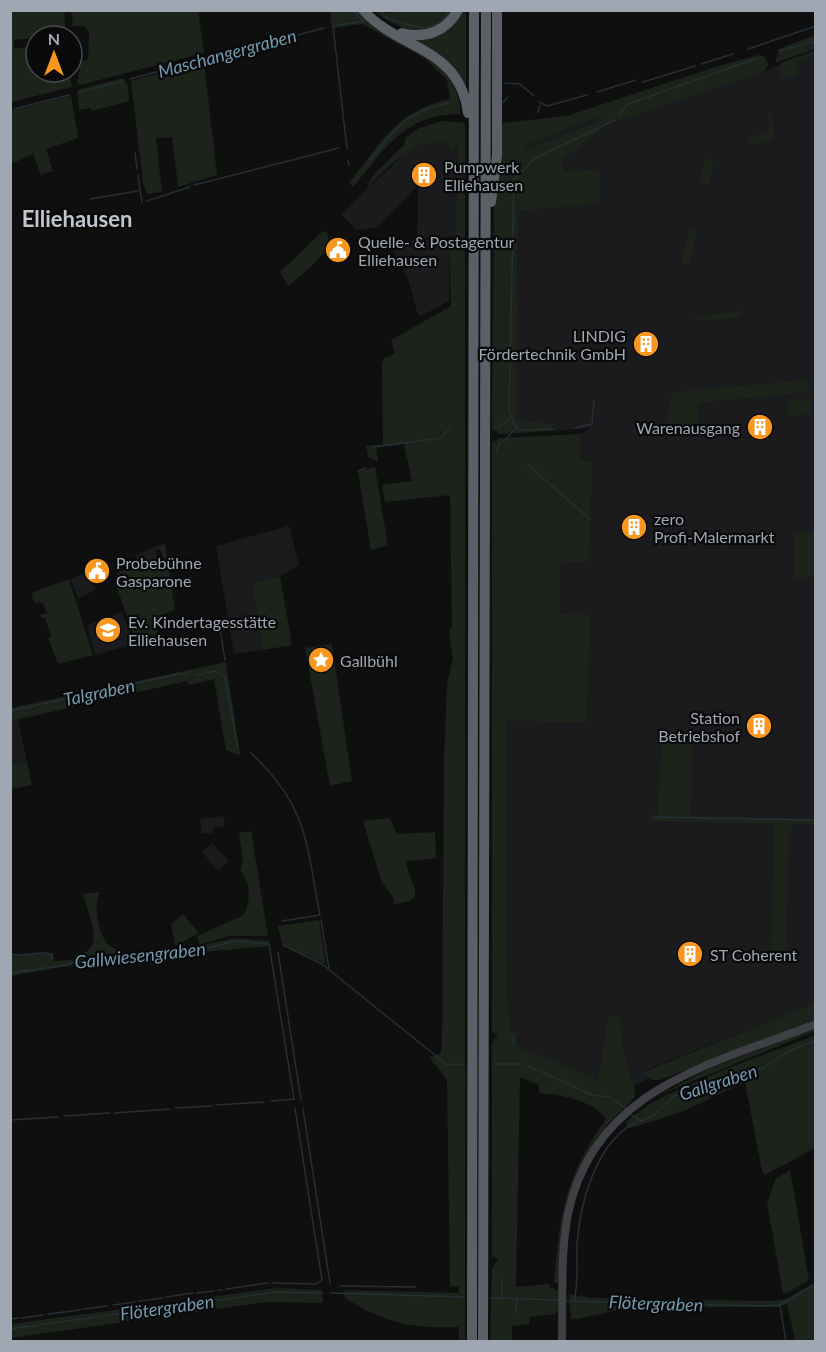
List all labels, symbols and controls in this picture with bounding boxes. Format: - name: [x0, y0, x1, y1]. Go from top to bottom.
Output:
- north arrow: [24, 24, 84, 84]
- water label: Maschangergraben: [155, 24, 299, 82]
- text: N: [48, 29, 60, 48]
- place label: Pumpwerk Elliehausen: [444, 157, 523, 194]
- building icon: Pumpwerk Elliehausen: [409, 160, 439, 190]
- district label: Elliehausen: [22, 205, 132, 232]
- place label: Quelle- & Postagentur Elliehausen: [358, 232, 515, 269]
- public building icon: Quelle- & Postagentur Elliehausen: [323, 235, 353, 265]
- place label: LINDIG Fördertechnik GmbH: [478, 326, 626, 363]
- building icon: LINDIG Fördertechnik GmbH: [631, 329, 661, 359]
- building icon: Warenausgang: [745, 412, 775, 442]
- place label: Warenausgang: [636, 418, 740, 437]
- place label: zero Profi-Malermarkt: [654, 509, 775, 546]
- building icon: zero Profi-Malermarkt: [619, 512, 649, 542]
- place label: Probebühne Gasparone: [116, 553, 202, 590]
- public building icon: Probebühne Gasparone: [82, 556, 112, 586]
- place label: Ev. Kindertagesstätte Elliehausen: [128, 612, 276, 649]
- school or university icon: Ev. Kindertagesstätte Elliehausen: [93, 615, 123, 645]
- place icon: Gallbühl: [306, 645, 336, 675]
- place label: Gallbühl: [340, 651, 398, 670]
- water label: Talgraben: [61, 674, 137, 710]
- place label: Station Betriebshof: [658, 708, 740, 745]
- building icon: Station Betriebshof: [744, 711, 774, 741]
- water label: Gallwiesengraben: [73, 937, 207, 973]
- building icon: ST Coherent: [675, 939, 705, 969]
- place label: ST Coherent: [710, 945, 797, 964]
- water label: Gallgraben: [676, 1059, 760, 1105]
- water label: Flötergraben: [119, 1290, 215, 1324]
- water label: Flötergraben: [608, 1290, 704, 1316]

